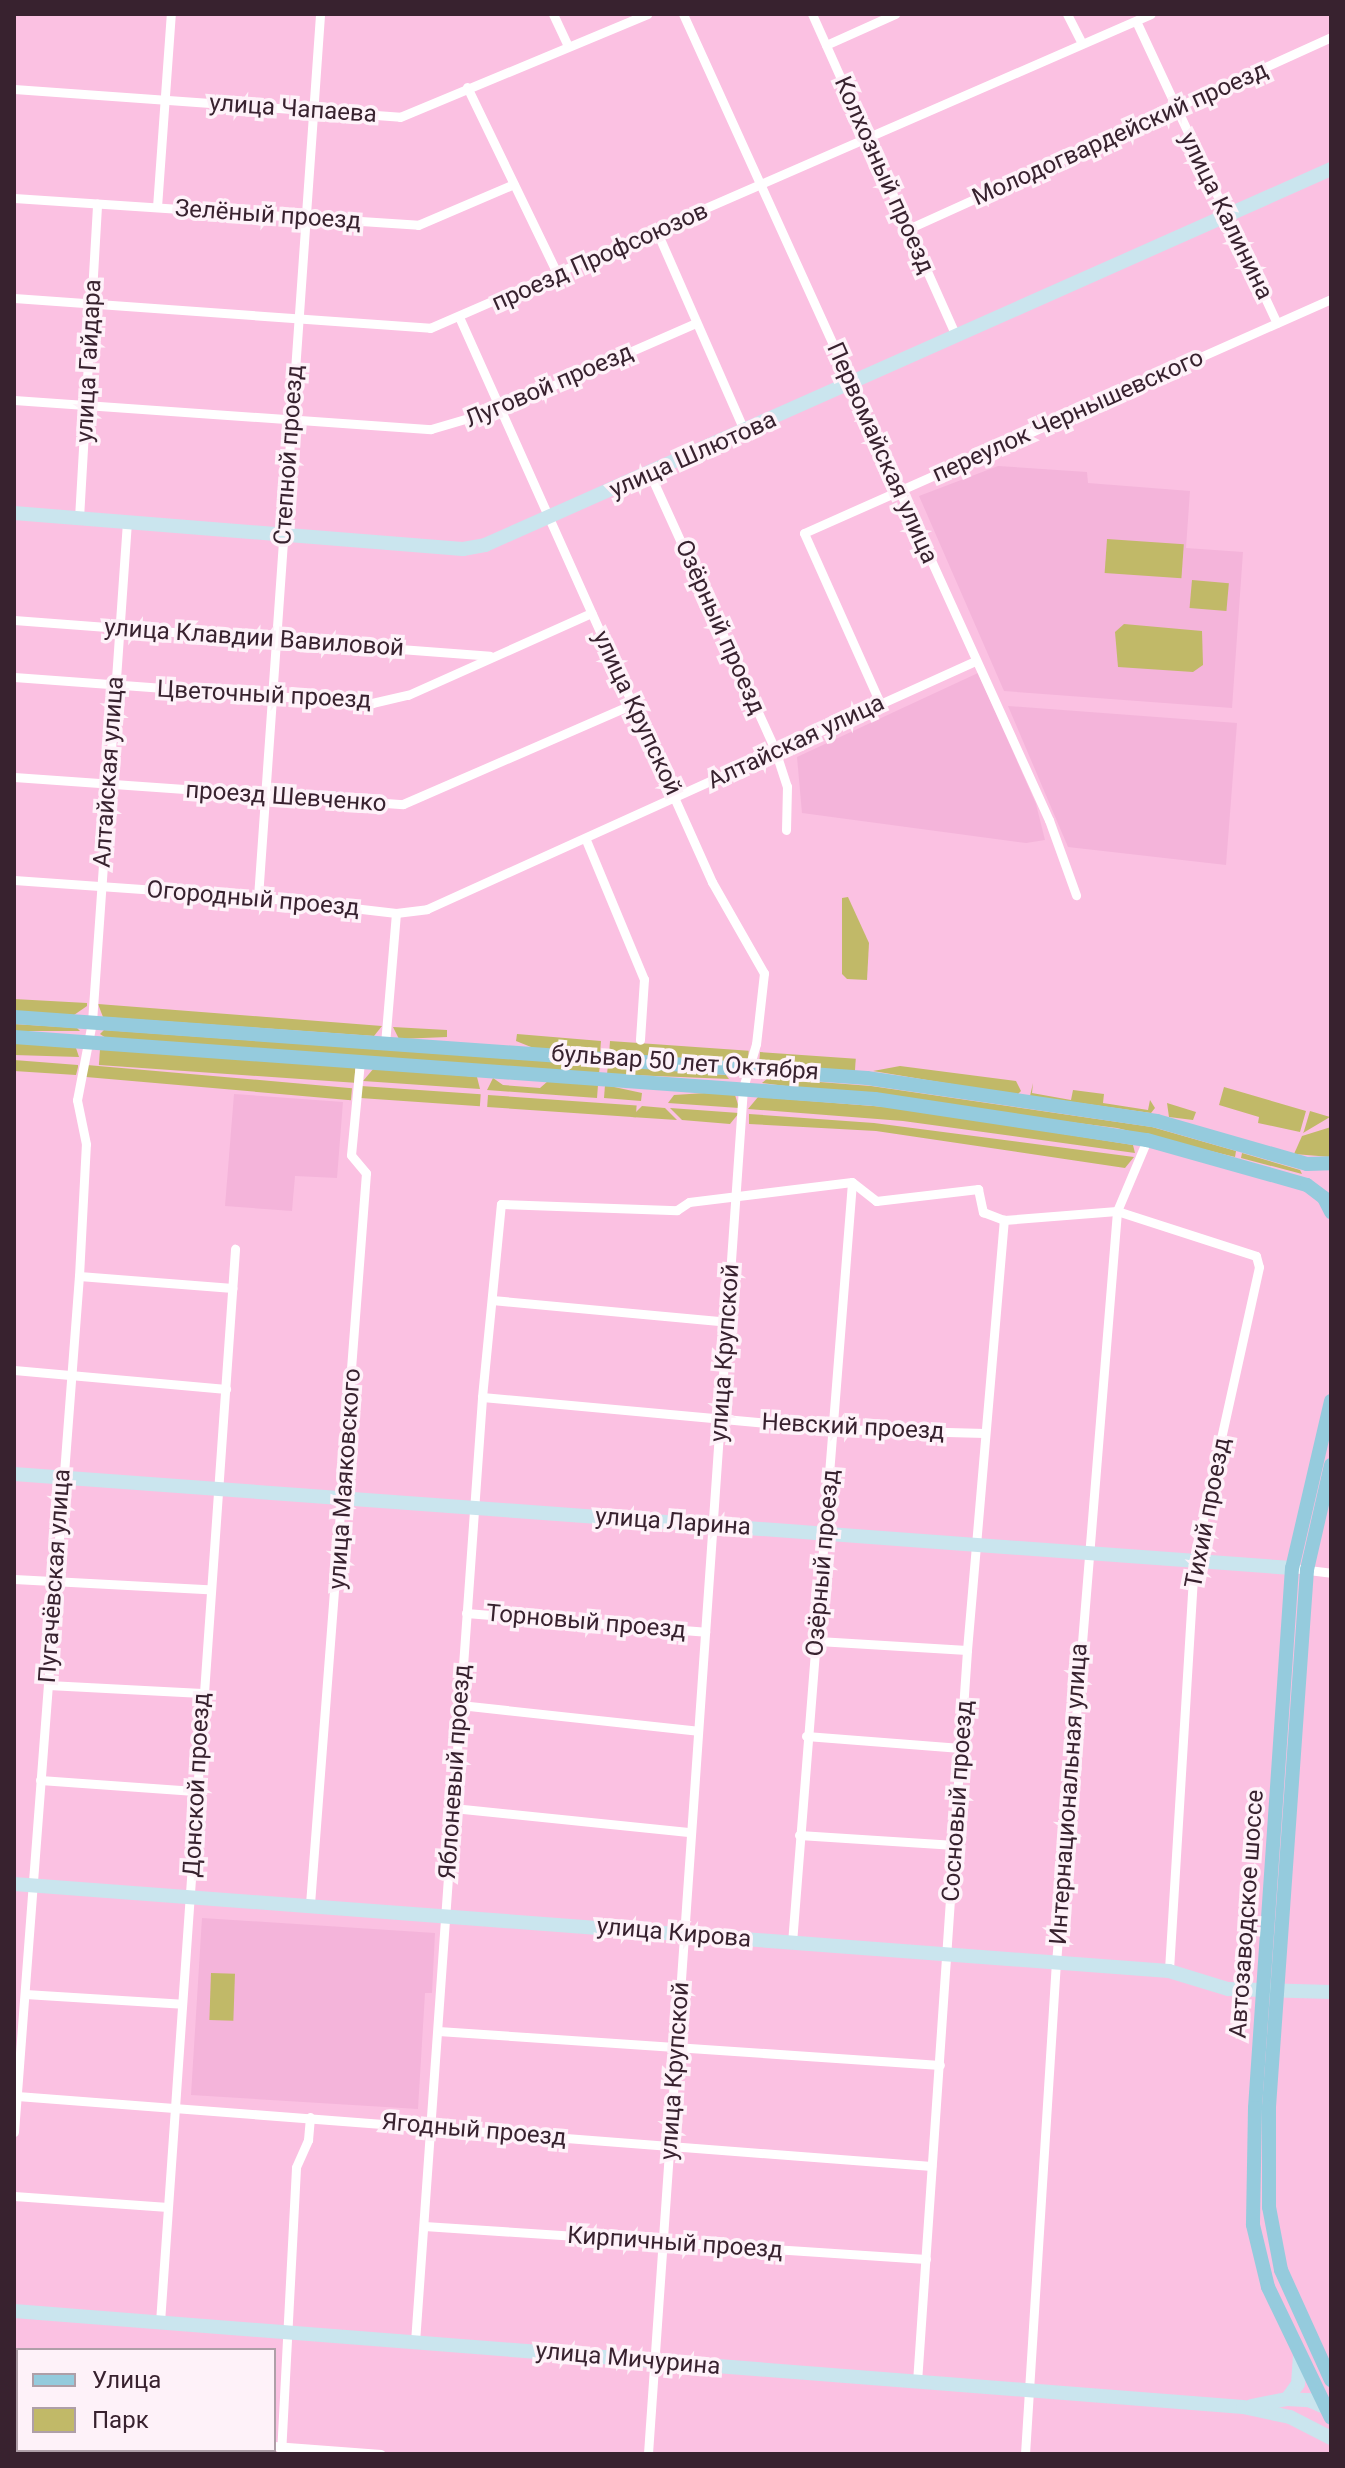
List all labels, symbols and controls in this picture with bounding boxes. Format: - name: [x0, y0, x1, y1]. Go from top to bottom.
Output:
- street label: Молодогвардейский проезд: [968, 56, 1272, 212]
- street label: Колхозный проезд: [828, 72, 940, 278]
- street label: улица Чапаева: [208, 89, 378, 129]
- street label: улица Калинина: [1173, 128, 1279, 304]
- street label: Зелёный проезд: [174, 194, 362, 236]
- street label: проезд Профсоюзов: [487, 196, 713, 318]
- street label: улица Гайдара: [70, 279, 108, 443]
- street label: Луговой проезд: [461, 338, 637, 434]
- street label: Первомайская улица: [820, 338, 944, 568]
- street label: переулок Чернышевского: [928, 343, 1208, 489]
- street label: Степной проезд: [268, 364, 310, 546]
- street label: улица Шлютова: [605, 405, 781, 505]
- street label: Озёрный проезд: [669, 535, 771, 719]
- street label: улица Клавдии Вавиловой: [103, 613, 405, 663]
- street label: улица Крупской: [586, 626, 688, 800]
- street label: Алтайская улица: [88, 675, 130, 869]
- street label: Цветочный проезд: [156, 675, 372, 715]
- street label: Алтайская улица: [703, 688, 889, 796]
- street label: проезд Шевченко: [185, 776, 387, 818]
- street label: Огородный проезд: [145, 875, 361, 923]
- street label: бульвар 50 лет Октября: [550, 1039, 820, 1087]
- street label: улица Крупской: [704, 1263, 746, 1443]
- street label: улица Маяковского: [323, 1367, 367, 1591]
- street label: Невский проезд: [761, 1408, 945, 1446]
- street label: Тихий проезд: [1179, 1435, 1237, 1591]
- street label: Пугачёвская улица: [33, 1468, 77, 1684]
- street label: Озёрный проезд: [800, 1468, 846, 1658]
- street label: улица Ларина: [594, 1502, 752, 1542]
- street label: Торновый проезд: [485, 1599, 687, 1645]
- street label: Интернациональная улица: [1044, 1642, 1094, 1946]
- street label: Яблоневый проезд: [433, 1664, 477, 1880]
- street label: Донской проезд: [178, 1692, 216, 1878]
- street label: Сосновый проезд: [937, 1699, 979, 1903]
- street label: Автозаводское шоссе: [1224, 1789, 1270, 2039]
- street label: улица Кирова: [596, 1912, 752, 1954]
- street label: улица Крупской: [654, 1981, 696, 2161]
- street label: Ягодный проезд: [381, 2108, 567, 2152]
- street label: Кирпичный проезд: [566, 2221, 784, 2265]
- street label: улица Мичурина: [534, 2337, 722, 2381]
- legend: [16, 2348, 276, 2452]
- text: Улица: [92, 2366, 161, 2394]
- text: Парк: [92, 2406, 149, 2434]

